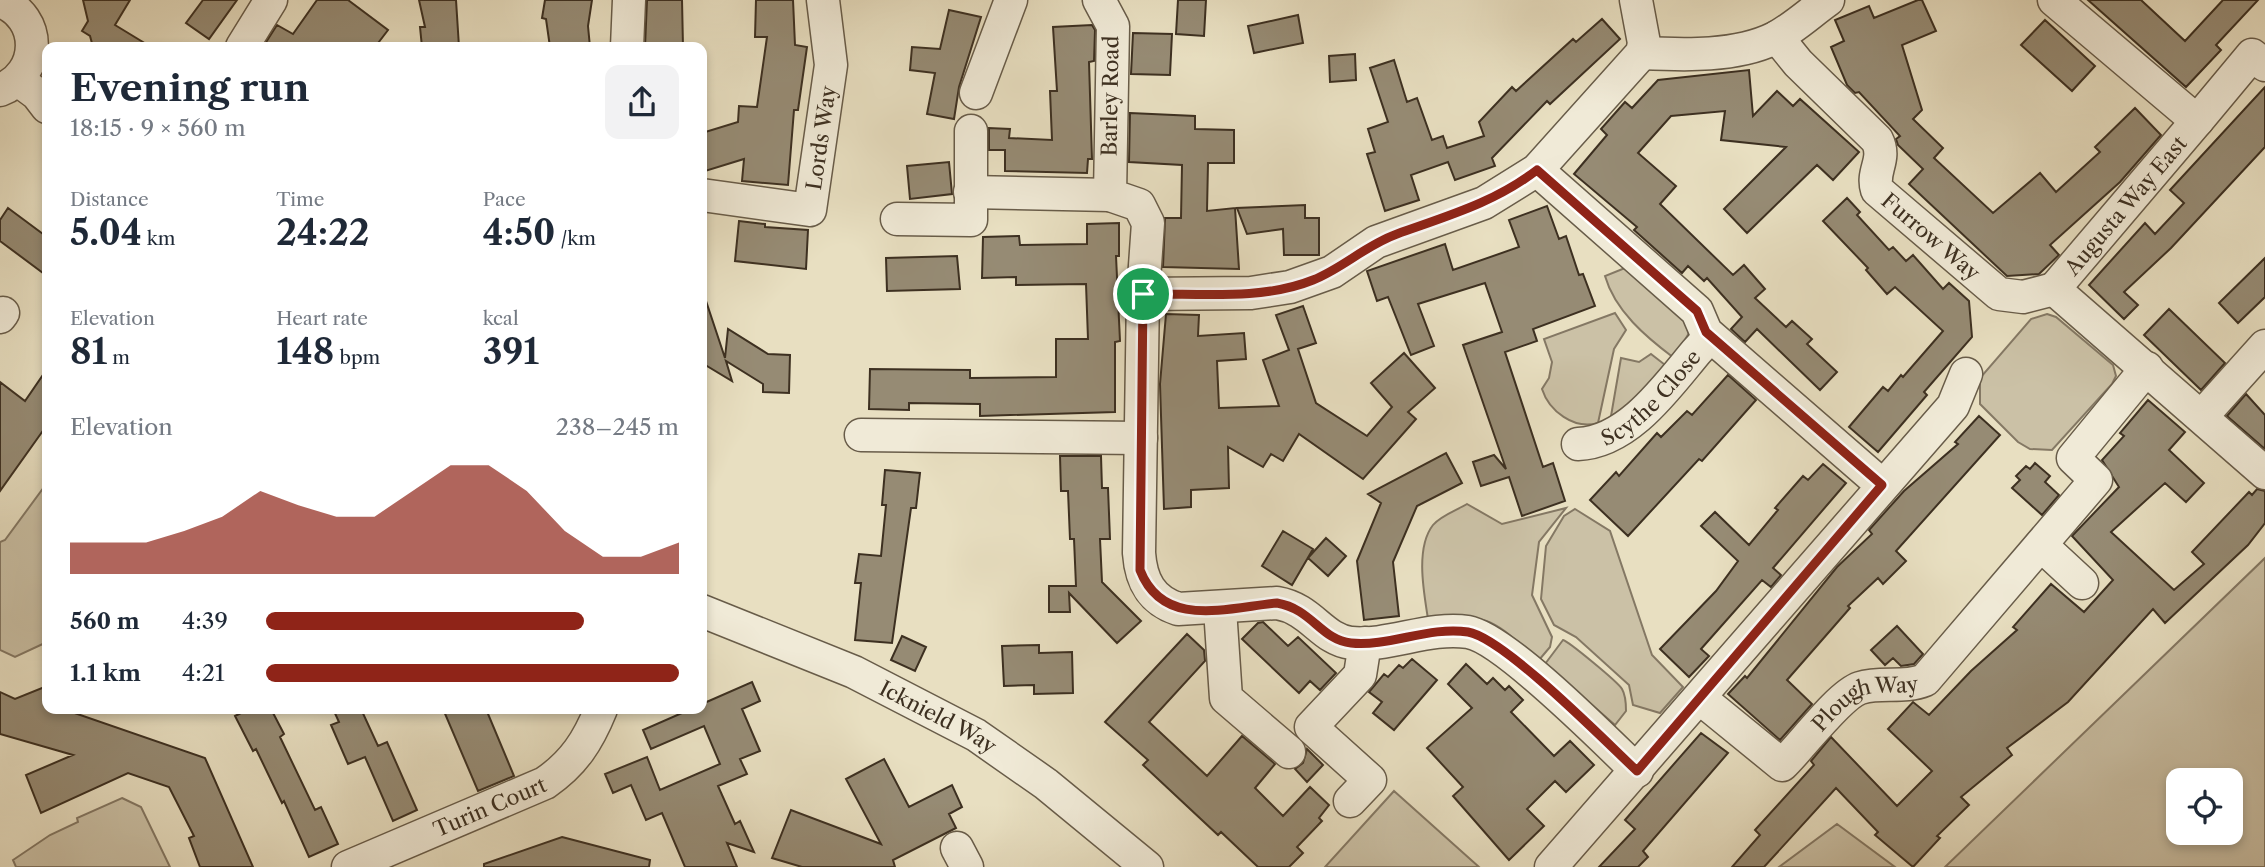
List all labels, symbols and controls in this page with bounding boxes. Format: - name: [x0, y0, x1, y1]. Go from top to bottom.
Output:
- street label: Barley Road: [1096, 35, 1124, 157]
- text: Evening run: [70, 64, 310, 111]
- button: share: [605, 65, 679, 139]
- street label: Lords Way: [801, 84, 840, 192]
- text: 18:15 · 9 × 560 m: [70, 114, 246, 142]
- street label: Augusta Way East: [2059, 130, 2192, 281]
- street label: Furrow Way: [1877, 187, 1986, 285]
- text: Distance: [70, 188, 149, 211]
- text: Time: [276, 188, 324, 211]
- text: Pace: [483, 188, 526, 211]
- text: 5.04: [70, 211, 142, 254]
- text: 24:22: [276, 211, 369, 254]
- text: 4:50: [483, 211, 555, 254]
- text: km: [142, 227, 175, 250]
- text: /km: [555, 227, 596, 250]
- pin: [1113, 264, 1173, 324]
- icon: arrive: [1124, 275, 1162, 313]
- text: Elevation: [70, 307, 155, 330]
- text: Heart rate: [276, 307, 368, 330]
- text: kcal: [483, 307, 519, 330]
- text: 81: [70, 330, 107, 373]
- text: 148: [276, 330, 334, 373]
- text: 391: [483, 330, 539, 373]
- street label: Scythe Close: [1597, 344, 1705, 451]
- text: m: [107, 346, 130, 369]
- text: bpm: [334, 346, 380, 369]
- text: Elevation: [70, 413, 173, 441]
- text: 238–245 m: [556, 413, 679, 441]
- text: 560 m: [70, 607, 140, 635]
- text: 4:39: [182, 607, 228, 635]
- text: 1.1 km: [70, 659, 141, 687]
- text: 4:21: [182, 659, 225, 687]
- street label: Plough Way: [1806, 670, 1920, 736]
- street label: Icknield Way: [875, 675, 1002, 758]
- map controls: [2166, 768, 2243, 845]
- button: locate: [2166, 768, 2243, 845]
- street label: Turin Court: [429, 771, 550, 842]

